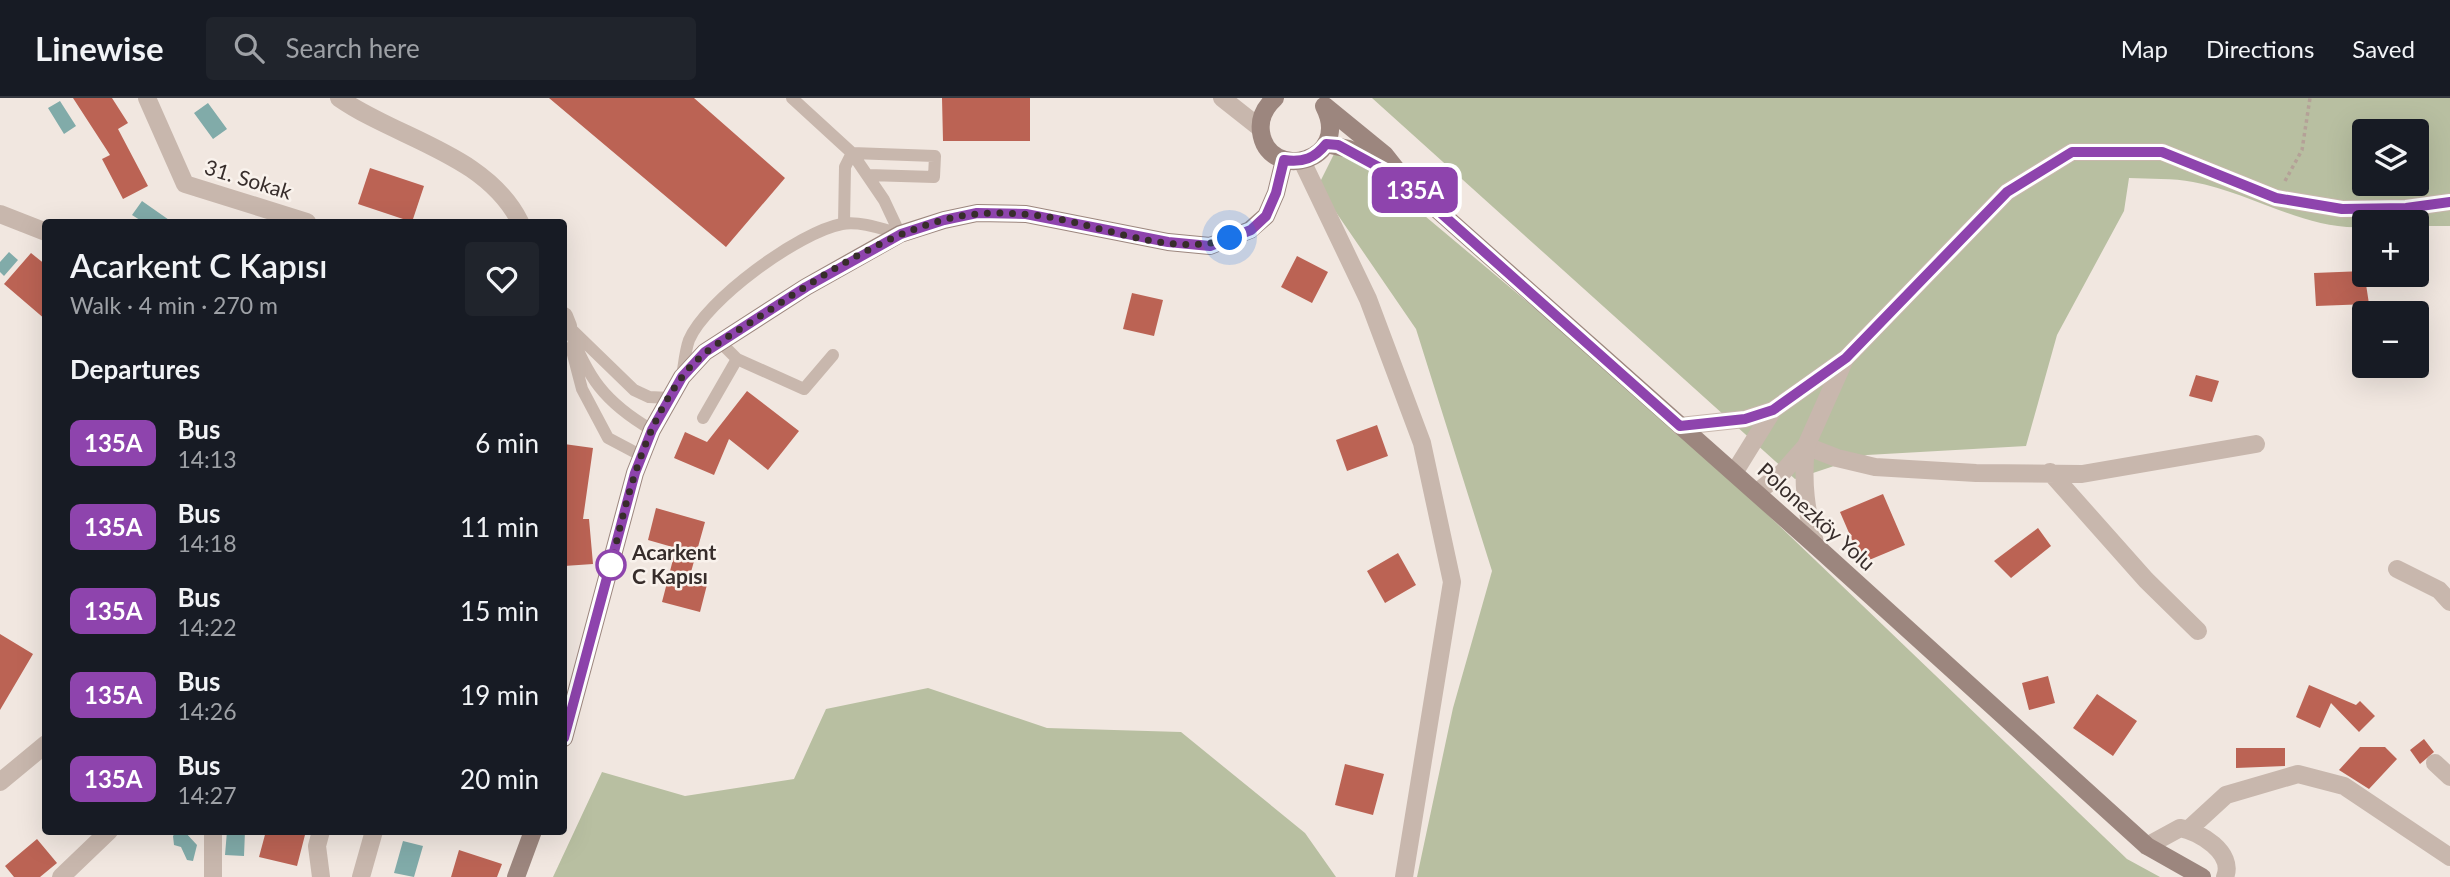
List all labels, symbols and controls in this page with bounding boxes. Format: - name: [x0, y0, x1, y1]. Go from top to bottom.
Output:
- search box: [206, 17, 696, 80]
- text: Linewise: [35, 28, 164, 68]
- icon: search: [230, 29, 268, 67]
- text: Search here: [286, 32, 420, 64]
- text: Map: [2121, 34, 2168, 63]
- text: Directions: [2206, 34, 2314, 63]
- text: Saved: [2352, 34, 2415, 63]
- map controls: [2352, 119, 2429, 378]
- button: layers: [2352, 119, 2429, 196]
- street label: 31. Sokak: [202, 153, 295, 204]
- line badge: 135A: [1366, 167, 1464, 213]
- text: 135A: [1386, 175, 1444, 204]
- button: +: [2352, 210, 2429, 287]
- your location: [1212, 220, 1247, 255]
- button: heart: [465, 242, 539, 316]
- text: Acarkent C Kapısı: [70, 245, 328, 285]
- text: Walk · 4 min · 270 m: [70, 291, 278, 319]
- button: −: [2352, 301, 2429, 378]
- text: Departures: [70, 353, 200, 385]
- text: Bus: [177, 413, 220, 445]
- text: 6 min: [475, 427, 539, 459]
- text: 135A: [84, 428, 142, 457]
- text: 14:13: [177, 445, 237, 473]
- street label: Polonezköy Yolu: [1753, 457, 1881, 575]
- text: Bus: [177, 497, 220, 529]
- text: 11 min: [460, 511, 539, 543]
- text: 135A: [84, 512, 142, 541]
- text: 14:18: [177, 529, 237, 557]
- place label: Acarkent C Kapısı: [631, 539, 717, 588]
- marker: Acarkent C Kapısı: [596, 550, 626, 580]
- text: Bus: [177, 581, 220, 613]
- text: 15 min: [460, 595, 539, 627]
- text: 135A: [84, 596, 142, 625]
- text: 14:22: [177, 613, 237, 641]
- text: Bus: [177, 665, 220, 697]
- text: 19 min: [460, 679, 539, 711]
- text: 135A: [84, 680, 142, 709]
- text: 14:26: [177, 697, 237, 725]
- text: Bus: [177, 749, 220, 781]
- text: 20 min: [460, 763, 539, 795]
- text: 135A: [84, 764, 142, 793]
- text: 14:27: [177, 781, 237, 809]

